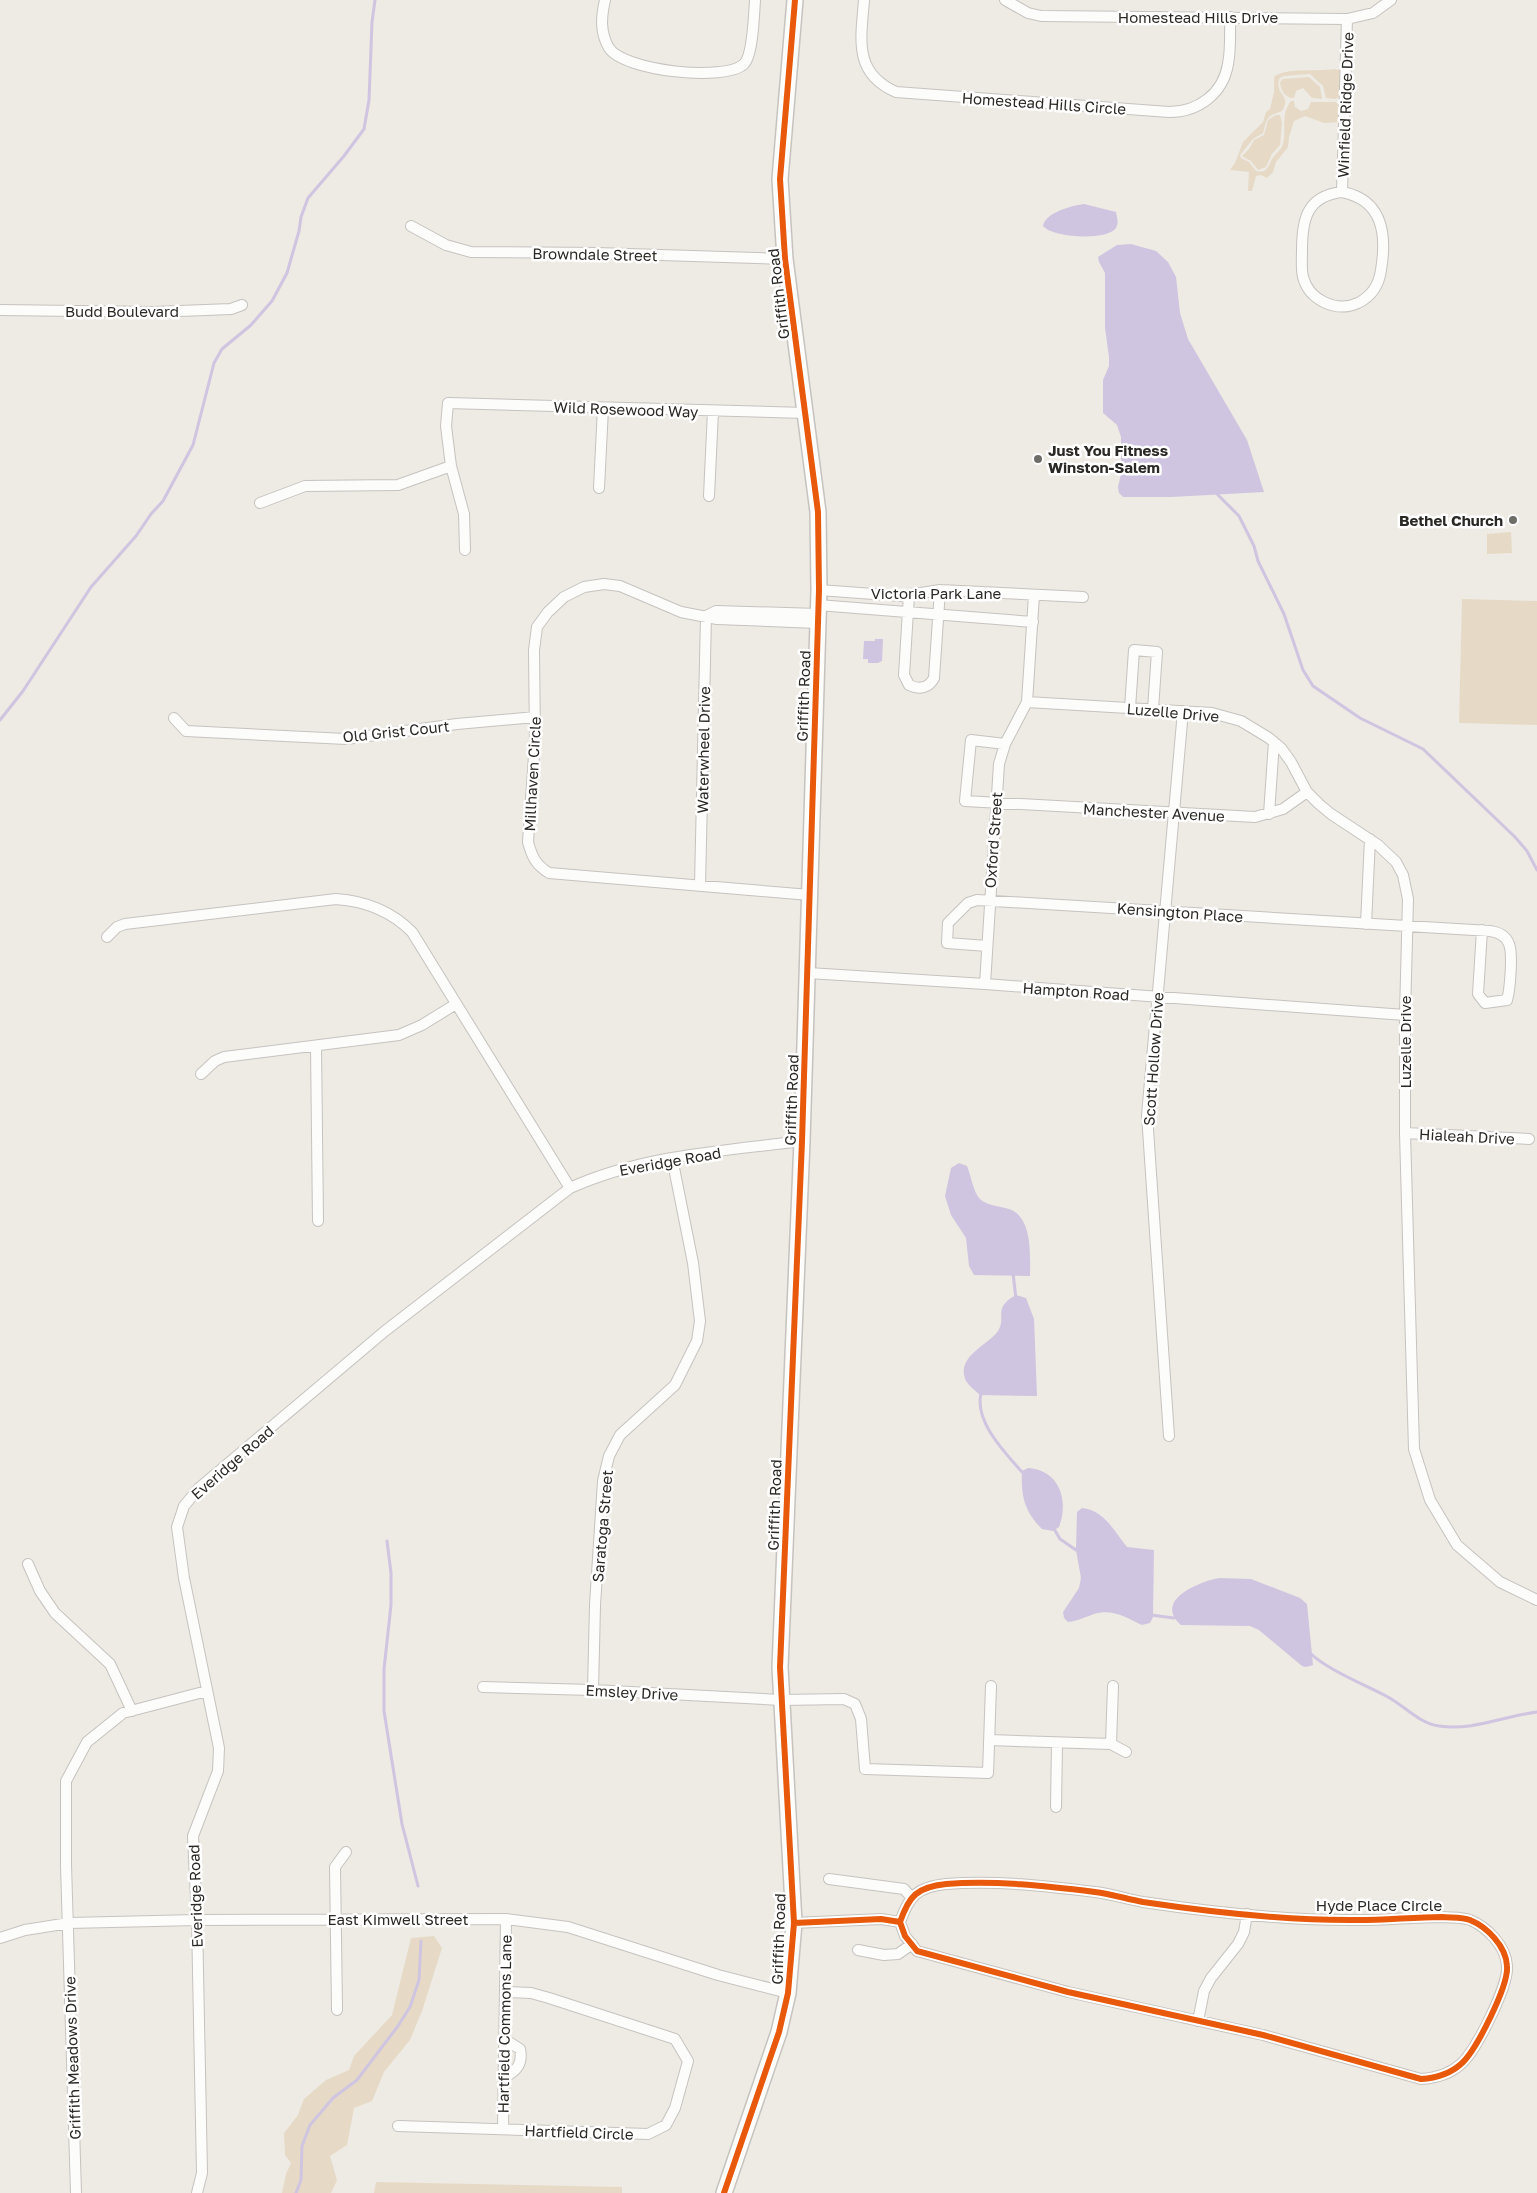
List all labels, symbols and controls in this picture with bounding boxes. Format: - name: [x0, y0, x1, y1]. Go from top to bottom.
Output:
- street label: Homestead Hills Drive: [1118, 8, 1278, 26]
- street label: Winfield Ridge Drive: [1333, 32, 1357, 178]
- street label: Homestead Hills Circle: [961, 88, 1127, 118]
- street label: Browndale Street: [532, 244, 658, 264]
- street label: Griffith Road: [764, 248, 792, 340]
- street label: Budd Boulevard: [65, 302, 179, 320]
- street label: Wild Rosewood Way: [553, 397, 699, 421]
- place label: Just You Fitness Winston-Salem: [1048, 441, 1168, 476]
- marker: Just You Fitness Winston-Salem: [1032, 453, 1044, 465]
- place label: Bethel Church: [1399, 511, 1503, 529]
- marker: Bethel Church: [1507, 514, 1519, 526]
- street label: Victoria Park Lane: [871, 584, 1002, 602]
- street label: Griffith Road: [792, 650, 814, 742]
- street label: Waterwheel Drive: [693, 686, 713, 814]
- street label: Luzelle Drive: [1126, 699, 1220, 725]
- street label: Old Grist Court: [342, 716, 450, 746]
- street label: Millhaven Circle: [520, 716, 544, 832]
- street label: Oxford Street: [981, 791, 1005, 889]
- street label: Manchester Avenue: [1083, 799, 1226, 825]
- street label: Kensington Place: [1116, 899, 1244, 925]
- street label: Hampton Road: [1022, 978, 1130, 1004]
- street label: Scott Hollow Drive: [1139, 991, 1167, 1127]
- street label: Luzelle Drive: [1396, 995, 1414, 1088]
- street label: Griffith Road: [780, 1054, 802, 1146]
- street label: Hialeah Drive: [1419, 1125, 1516, 1148]
- street label: Everidge Road: [618, 1143, 722, 1179]
- street label: Everidge Road: [187, 1421, 277, 1503]
- street label: Griffith Road: [763, 1459, 785, 1551]
- street label: Saratoga Street: [588, 1469, 616, 1583]
- street label: Emsley Drive: [585, 1681, 679, 1703]
- street label: Everidge Road: [184, 1844, 206, 1948]
- street label: Griffith Road: [767, 1893, 789, 1985]
- street label: Hyde Place Circle: [1316, 1896, 1442, 1914]
- street label: East Kimwell Street: [327, 1910, 469, 1928]
- street label: Hartfield Commons Lane: [493, 1934, 515, 2113]
- street label: Griffith Meadows Drive: [60, 1976, 84, 2140]
- street label: Hartfield Circle: [524, 2121, 634, 2143]

